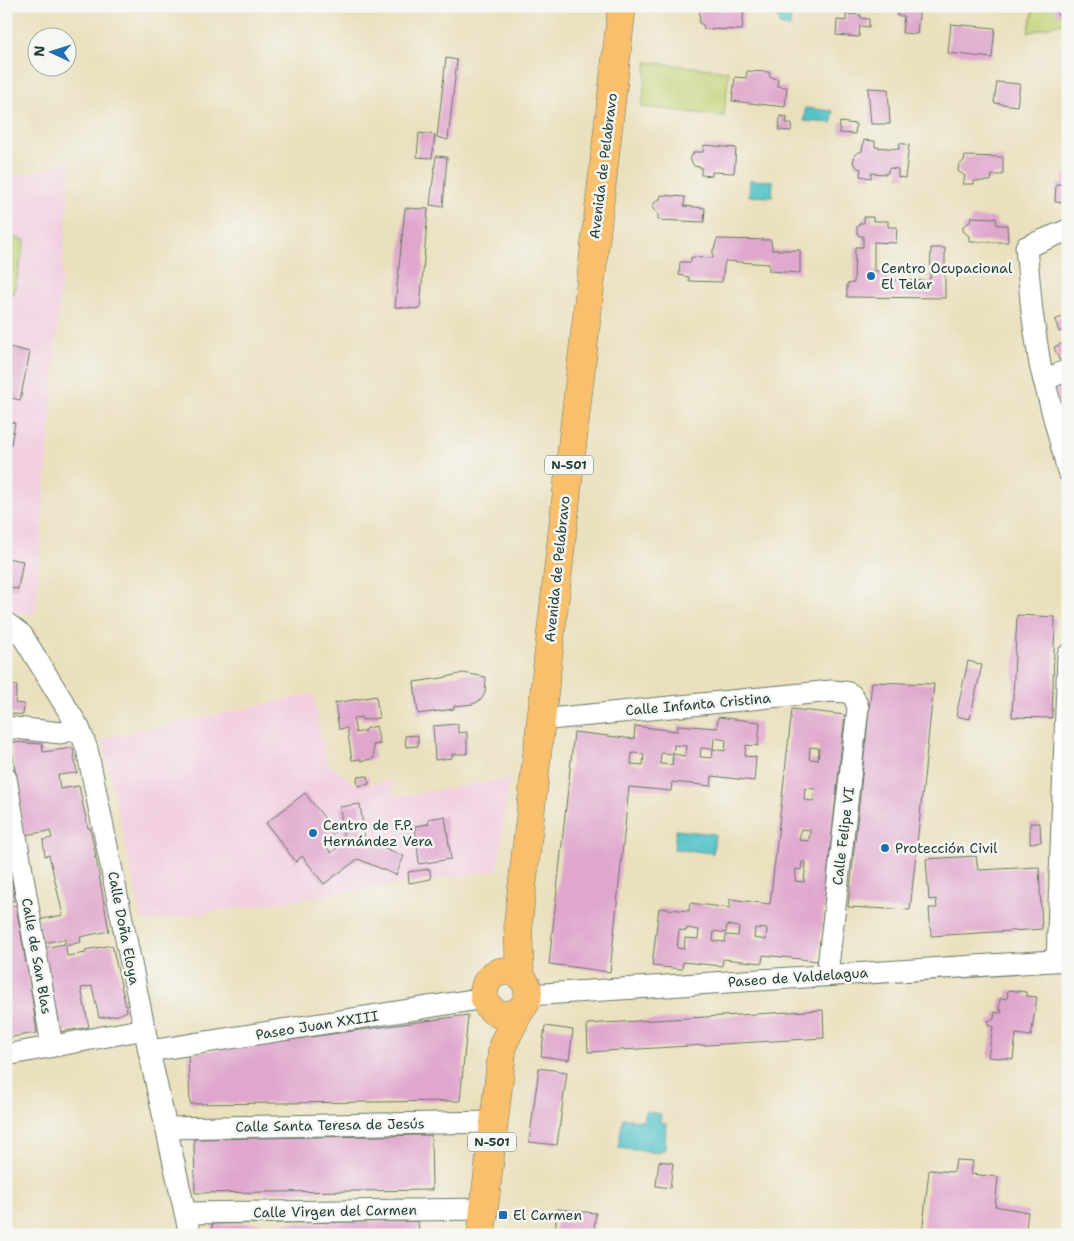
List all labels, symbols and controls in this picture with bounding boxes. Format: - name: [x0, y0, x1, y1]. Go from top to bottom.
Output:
- north arrow: [28, 28, 78, 78]
- text: N: [30, 45, 48, 57]
- street label: Avenida de Pelabravo: [585, 92, 621, 240]
- place label: Centro Ocupacional El Telar: [881, 259, 1013, 293]
- marker: Centro Ocupacional El Telar: [865, 270, 877, 282]
- road number: N-501: [545, 456, 593, 474]
- street label: Avenida de Pelabravo: [540, 495, 574, 643]
- street label: Calle Infanta Cristina: [624, 689, 772, 719]
- street label: Calle Felipe VI: [828, 786, 858, 886]
- place label: Centro de F.P. Hernández Vera: [323, 816, 433, 850]
- marker: Centro de F.P. Hernández Vera: [307, 827, 319, 839]
- place label: Protección Civil: [895, 839, 998, 857]
- marker: Protección Civil: [879, 842, 891, 854]
- street label: Calle Doña Eloya: [104, 870, 144, 987]
- street label: Calle de San Blas: [18, 897, 56, 1016]
- street label: Paseo de Valdelagua: [727, 963, 869, 991]
- street label: Paseo Juan XXIII: [254, 1006, 380, 1044]
- street label: Calle Santa Teresa de Jesús: [235, 1114, 425, 1136]
- road number: N-501: [468, 1132, 516, 1152]
- street label: Calle Virgen del Carmen: [253, 1201, 417, 1221]
- place label: El Carmen: [513, 1206, 582, 1224]
- marker: El Carmen: [497, 1209, 509, 1221]

